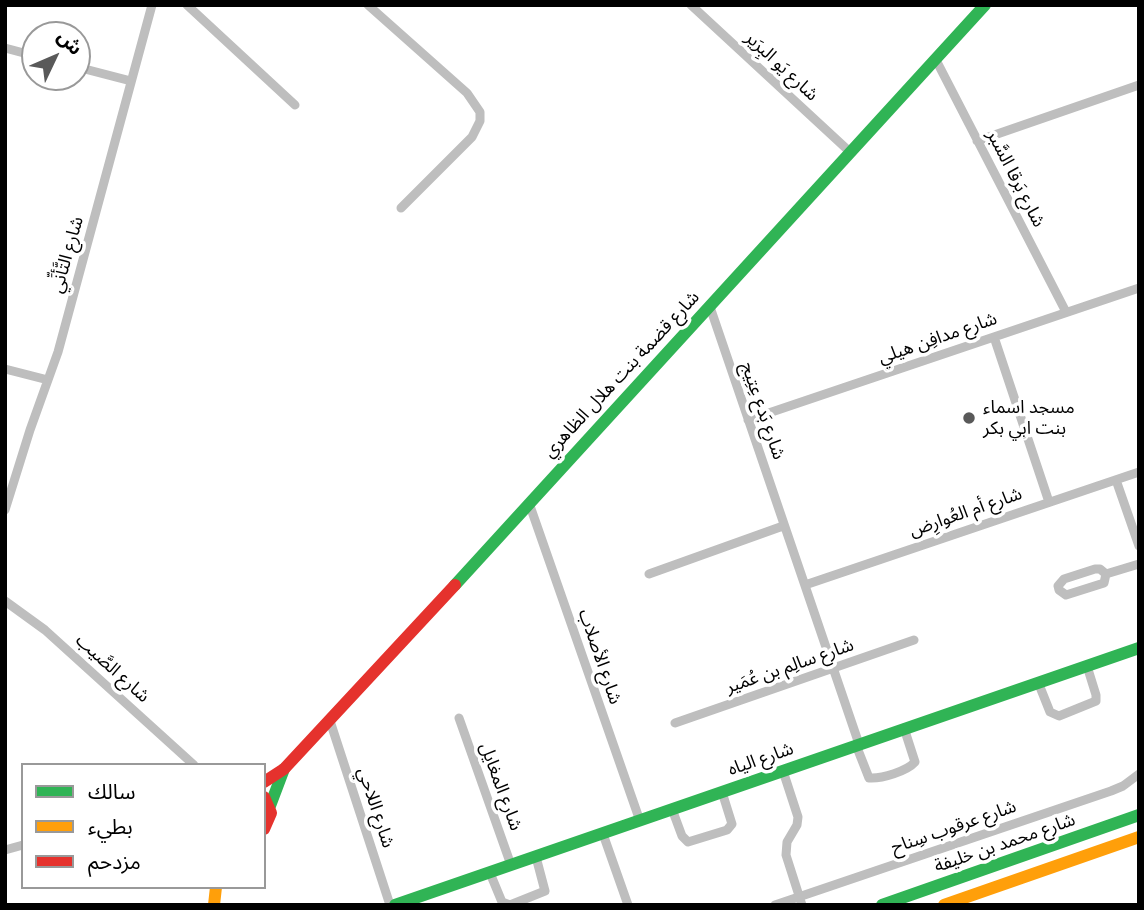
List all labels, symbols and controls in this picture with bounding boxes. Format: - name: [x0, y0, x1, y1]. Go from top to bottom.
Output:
- north arrow: [21, 21, 91, 91]
- text: ش: [53, 25, 87, 60]
- street label: شارع يَو البِرَير: [740, 28, 822, 106]
- street label: شارع بَرقا السَّبر: [981, 127, 1049, 231]
- street label: شارع التَّأنِّي: [47, 214, 89, 296]
- street label: شارع قضمة بنت هلال الظاهري: [539, 287, 705, 463]
- street label: شارع مدافِن هيلي: [876, 309, 1000, 369]
- street label: شارع بَدع عِتِيج: [735, 359, 789, 463]
- place label: مسجد اسماء بنت ابي بكر: [983, 397, 1075, 440]
- marker: مسجد اسماء بنت ابي بكر: [961, 410, 977, 426]
- street label: شارع أم العُوارِض: [907, 484, 1025, 542]
- street label: شارع الأصلاب: [573, 607, 625, 707]
- street label: شارع الصَّيب: [71, 630, 153, 708]
- street label: شارع سالِم بن عُمَير: [723, 635, 857, 699]
- street label: شارع الياه: [725, 739, 797, 781]
- street label: شارع المغايل: [474, 740, 526, 834]
- legend: [21, 763, 266, 889]
- street label: شارع اللاحي: [352, 765, 398, 851]
- text: سالك: [88, 780, 135, 804]
- street label: شارع عرقوب سِناح: [889, 796, 1019, 860]
- street label: شارع محمد بن خليفة: [932, 810, 1078, 878]
- text: بطيء: [88, 815, 133, 839]
- text: مزدحم: [88, 850, 141, 874]

